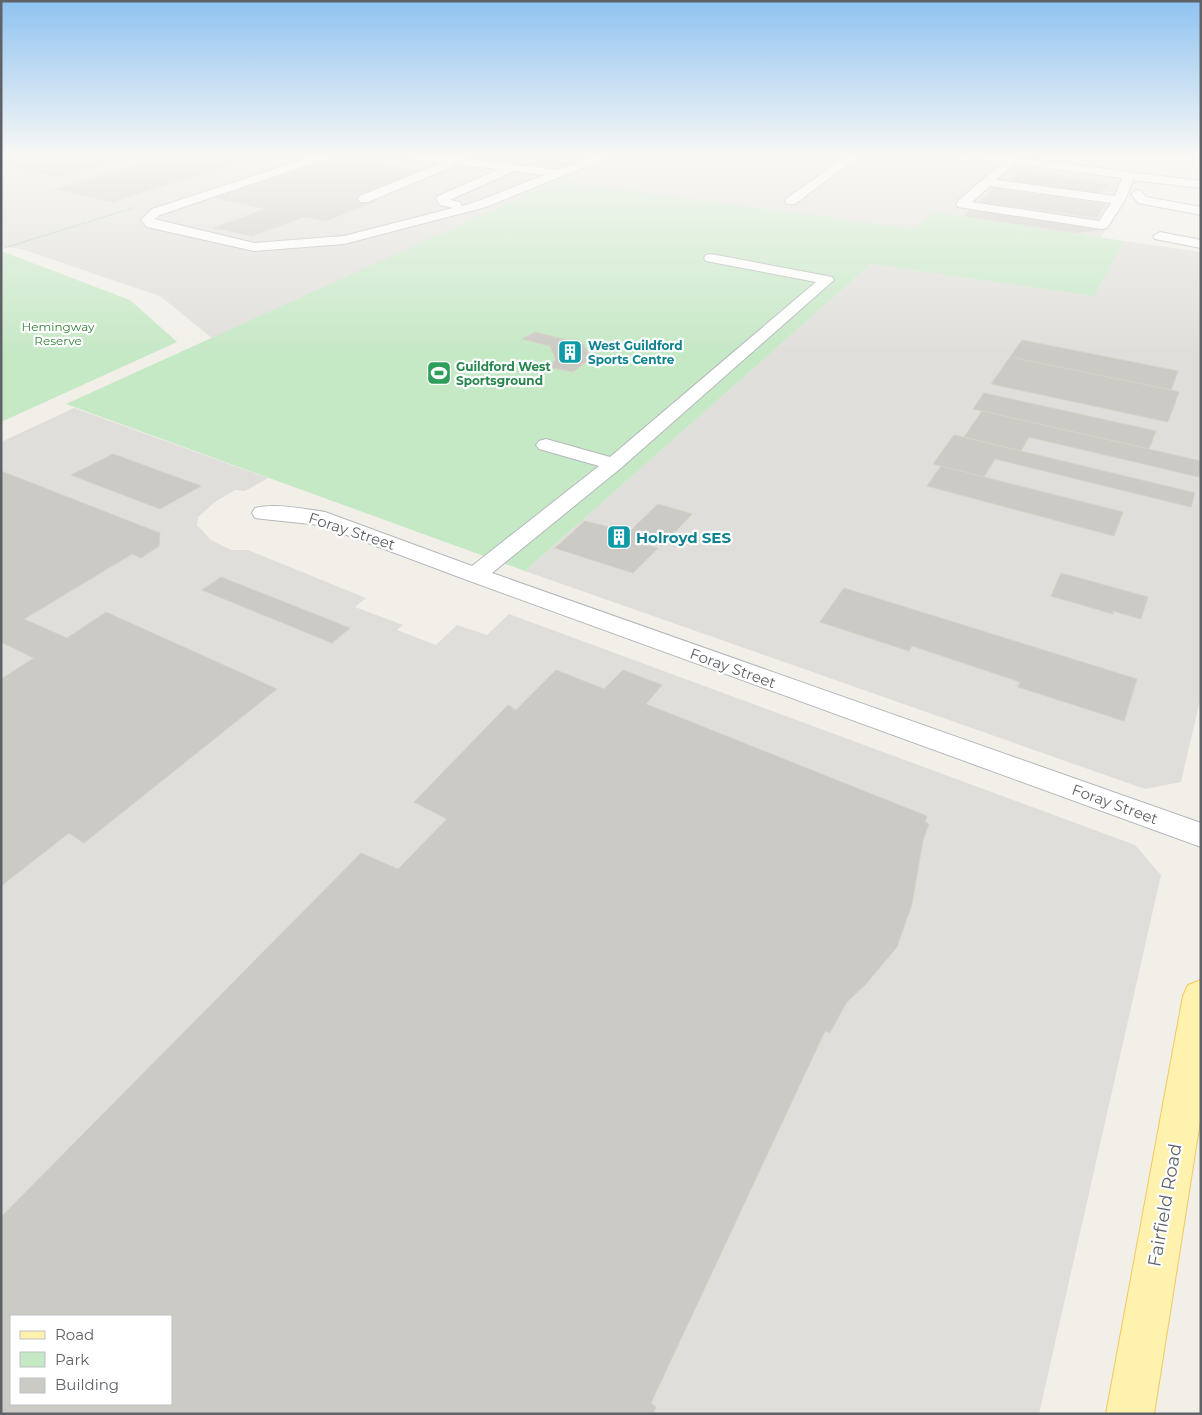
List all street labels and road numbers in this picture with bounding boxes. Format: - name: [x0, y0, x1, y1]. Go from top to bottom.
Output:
- street label: Foray Street: [306, 508, 398, 554]
- street label: Foray Street: [687, 644, 779, 692]
- street label: Foray Street: [1069, 780, 1161, 828]
- street label: Fairfield Road: [1143, 1142, 1187, 1268]

